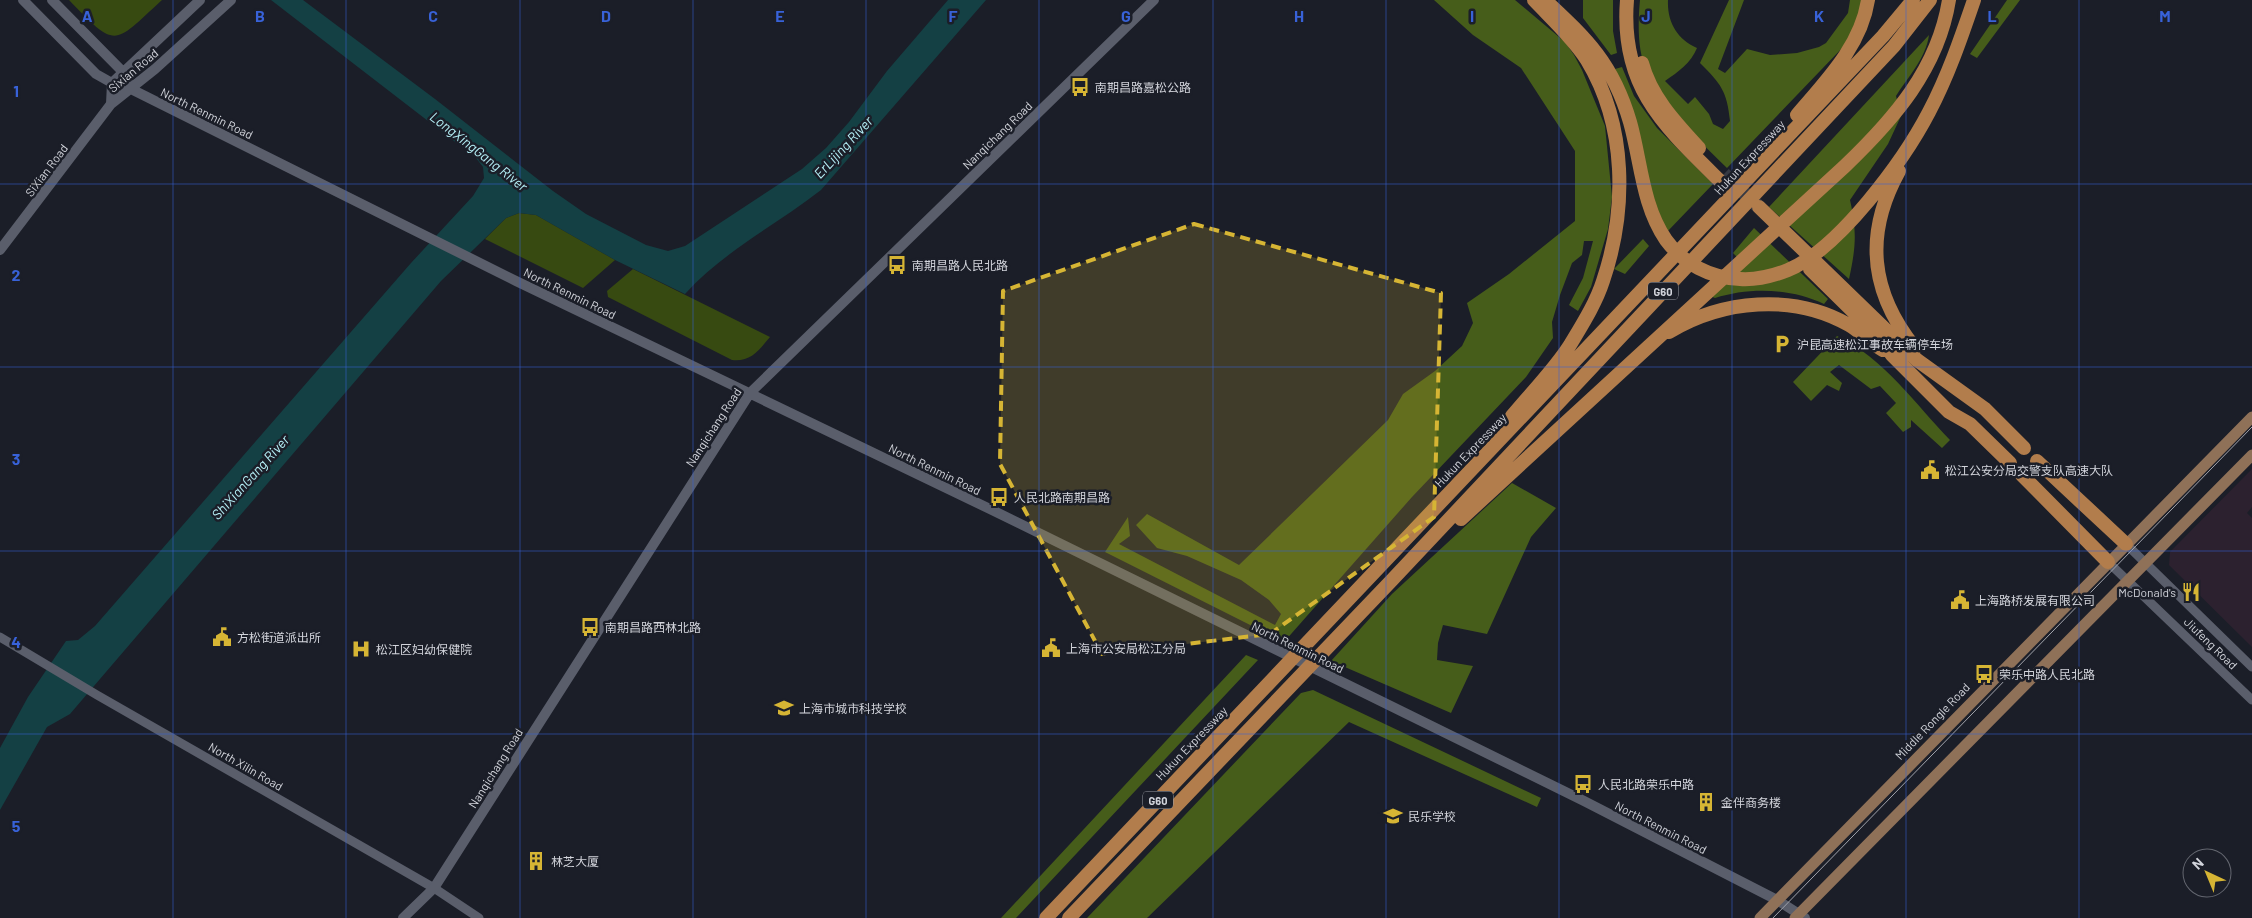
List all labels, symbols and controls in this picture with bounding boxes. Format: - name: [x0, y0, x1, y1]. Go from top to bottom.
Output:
- text: A: [82, 6, 93, 25]
- text: B: [255, 6, 265, 25]
- text: C: [428, 6, 438, 25]
- text: D: [601, 6, 611, 25]
- text: E: [775, 6, 785, 25]
- text: F: [949, 6, 958, 25]
- text: G: [1121, 6, 1131, 25]
- text: H: [1294, 6, 1304, 25]
- text: I: [1470, 6, 1474, 25]
- text: J: [1641, 6, 1651, 25]
- text: K: [1814, 6, 1824, 25]
- text: L: [1987, 6, 1997, 25]
- text: M: [2159, 6, 2171, 25]
- street label: Sixian Road: [105, 45, 161, 95]
- bus stop icon: 南期昌路嘉松公路: [1069, 76, 1091, 98]
- place label: 南期昌路嘉松公路: [1095, 80, 1191, 94]
- text: 1: [13, 81, 19, 100]
- street label: North Renmin Road: [159, 85, 255, 141]
- street label: Nanqichang Road: [959, 98, 1035, 172]
- water label: LongXingGang River: [427, 108, 532, 195]
- water label: ErLijing River: [810, 112, 877, 182]
- street label: Hukun Expressway: [1711, 116, 1787, 197]
- street label: SiXian Road: [22, 141, 70, 199]
- bus stop icon: 南期昌路人民北路: [886, 254, 908, 276]
- place label: 南期昌路人民北路: [912, 258, 1008, 272]
- text: 2: [12, 265, 21, 284]
- street label: North Renmin Road: [522, 265, 618, 321]
- road number: G60: [1648, 282, 1678, 300]
- parking icon: 沪昆高速松江事故车辆停车场: [1771, 333, 1793, 355]
- place label: 沪昆高速松江事故车辆停车场: [1797, 337, 1953, 351]
- street label: Nanqichang Road: [682, 385, 744, 469]
- street label: Hukun Expressway: [1431, 410, 1509, 490]
- water label: ShiXianGang River: [208, 430, 293, 523]
- street label: North Renmin Road: [887, 441, 983, 497]
- text: 3: [12, 449, 20, 468]
- public building icon: 松江公安分局交警支队高速大队: [1919, 459, 1941, 481]
- place label: 松江公安分局交警支队高速大队: [1945, 463, 2113, 477]
- bus stop icon: 人民北路南期昌路: [988, 486, 1010, 508]
- place label: 人民北路南期昌路: [1014, 490, 1110, 504]
- restaurant icon: McDonald's: [2180, 581, 2202, 603]
- place label: McDonald's: [2118, 585, 2176, 599]
- public building icon: 上海路桥发展有限公司: [1949, 589, 1971, 611]
- place label: 上海路桥发展有限公司: [1975, 593, 2095, 607]
- street label: Jiufeng Road: [2182, 614, 2240, 672]
- bus stop icon: 南期昌路西林北路: [579, 616, 601, 638]
- street label: North Renmin Road: [1250, 619, 1346, 675]
- place label: 南期昌路西林北路: [605, 620, 701, 634]
- public building icon: 方松街道派出所: [211, 626, 233, 648]
- place label: 方松街道派出所: [237, 630, 321, 644]
- text: 4: [11, 632, 21, 651]
- public building icon: 上海市公安局松江分局: [1040, 637, 1062, 659]
- hospital icon: 松江区妇幼保健院: [350, 638, 372, 660]
- place label: 上海市公安局松江分局: [1066, 641, 1186, 655]
- place label: 松江区妇幼保健院: [376, 642, 472, 656]
- bus stop icon: 荣乐中路人民北路: [1973, 663, 1995, 685]
- place label: 荣乐中路人民北路: [1999, 667, 2095, 681]
- street label: Middle Rongle Road: [1892, 680, 1972, 762]
- school or university icon: 上海市城市科技学校: [773, 697, 795, 719]
- place label: 上海市城市科技学校: [799, 701, 907, 715]
- street label: Hukun Expressway: [1152, 703, 1230, 783]
- street label: Nanqichang Road: [465, 726, 525, 810]
- street label: North Xilin Road: [206, 739, 286, 793]
- bus stop icon: 人民北路荣乐中路: [1572, 773, 1594, 795]
- place label: 人民北路荣乐中路: [1598, 777, 1694, 791]
- building icon: 金伴商务楼: [1695, 791, 1717, 813]
- road number: G60: [1143, 792, 1173, 808]
- place label: 金伴商务楼: [1721, 795, 1781, 809]
- street label: North Renmin Road: [1613, 798, 1709, 856]
- school or university icon: 民乐学校: [1382, 805, 1404, 827]
- place label: 民乐学校: [1408, 809, 1456, 823]
- text: 5: [12, 816, 21, 835]
- north arrow: [2182, 848, 2232, 898]
- building icon: 林芝大厦: [525, 850, 547, 872]
- place label: 林芝大厦: [551, 854, 599, 868]
- text: N: [2188, 854, 2207, 873]

